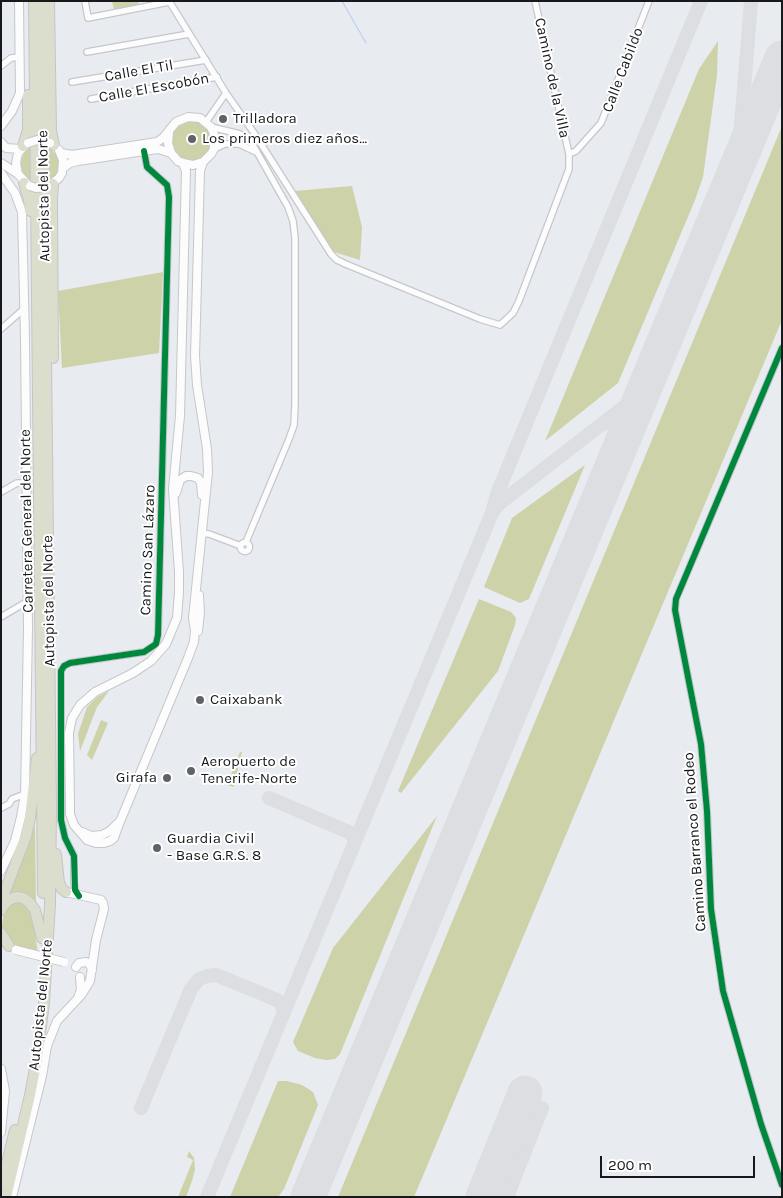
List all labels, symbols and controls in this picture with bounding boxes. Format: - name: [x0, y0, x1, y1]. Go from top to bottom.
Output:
- street label: Camino de la Villa: [530, 16, 574, 140]
- street label: Calle Cabildo: [599, 25, 647, 115]
- street label: Calle El Til: [103, 56, 175, 86]
- street label: Calle El Escobón: [97, 69, 211, 107]
- place label: Trilladora: [233, 110, 297, 128]
- marker: Trilladora: [217, 113, 229, 125]
- street label: Autopista del Norte: [34, 130, 54, 262]
- place label: Los primeros diez años...: [202, 130, 367, 148]
- marker: Los primeros diez años...: [186, 133, 198, 145]
- street label: Carretera General del Norte: [16, 429, 38, 613]
- street label: Camino San Lázaro: [137, 484, 159, 616]
- street label: Autopista del Norte: [39, 535, 59, 667]
- place label: Caixabank: [210, 691, 283, 709]
- marker: Caixabank: [194, 694, 206, 706]
- street label: Camino Barranco el Rodeo: [680, 752, 710, 932]
- place label: Aeropuerto de Tenerife-Norte: [201, 753, 297, 788]
- marker: Aeropuerto de Tenerife-Norte: [185, 765, 197, 777]
- place label: Girafa: [116, 769, 157, 787]
- marker: Girafa: [161, 772, 173, 784]
- place label: Guardia Civil - Base G.R.S. 8: [167, 830, 261, 865]
- marker: Guardia Civil - Base G.R.S. 8: [151, 842, 163, 854]
- street label: Autopista del Norte: [25, 939, 57, 1071]
- scale bar: [603, 1146, 758, 1178]
- text: 200 m: [608, 1156, 652, 1174]

